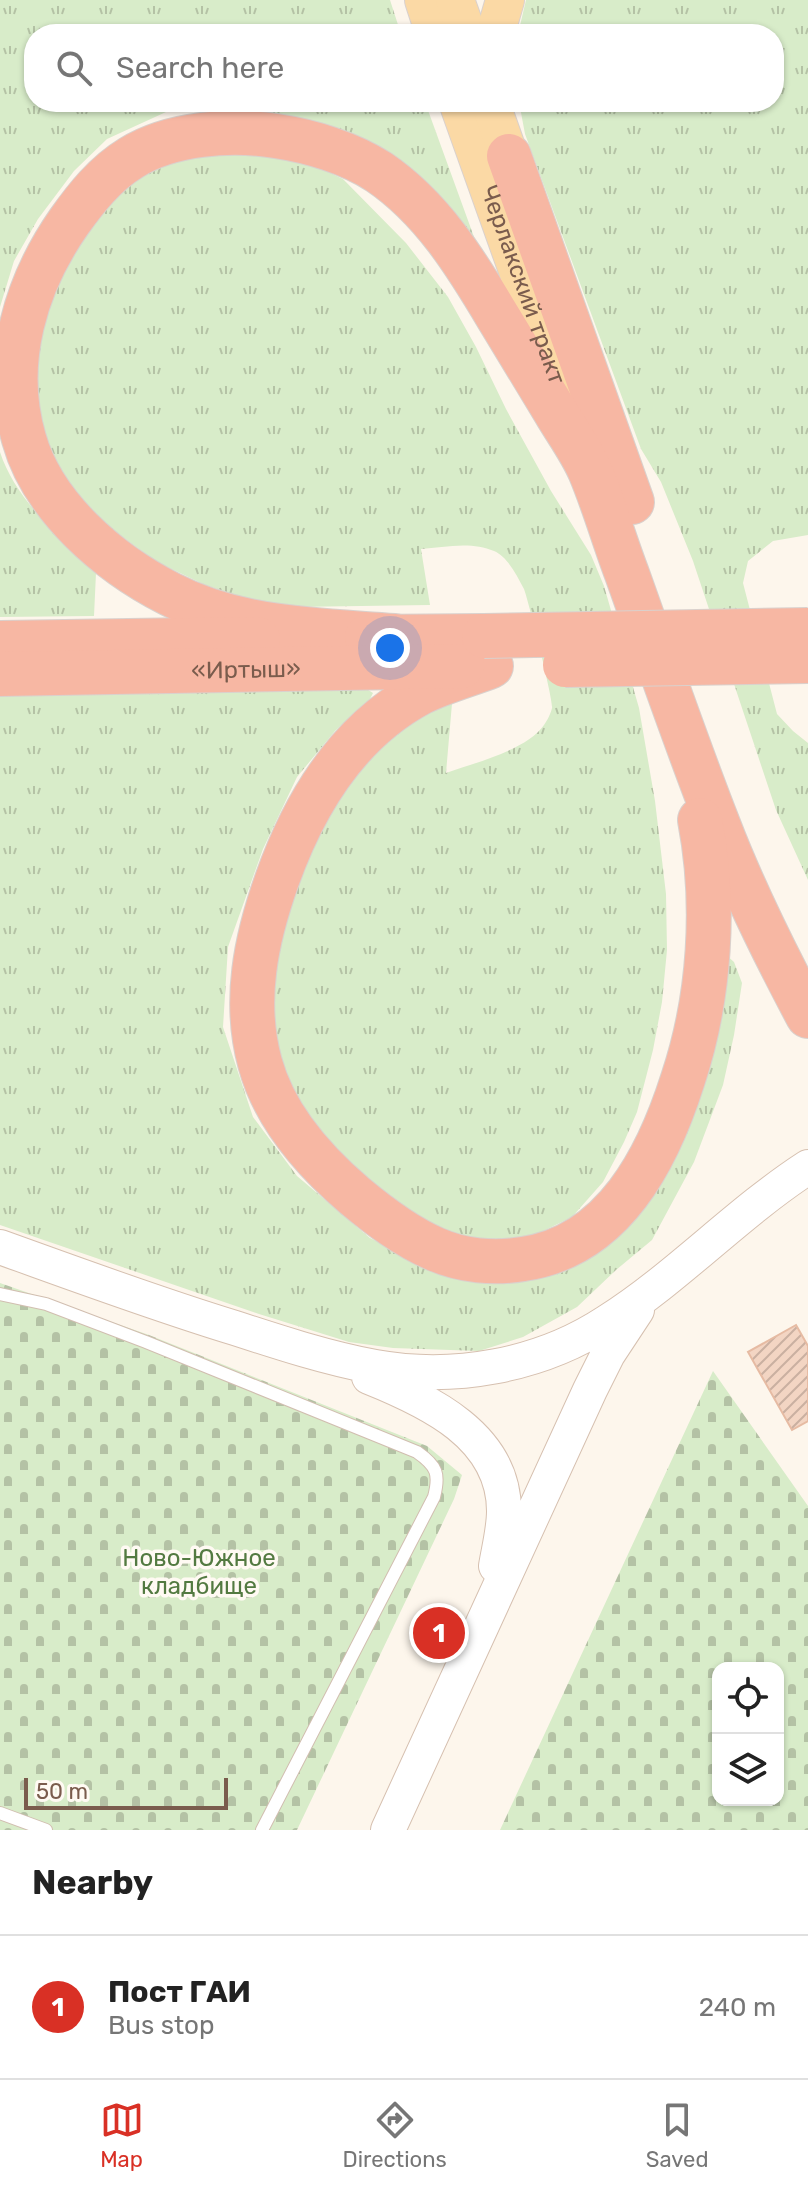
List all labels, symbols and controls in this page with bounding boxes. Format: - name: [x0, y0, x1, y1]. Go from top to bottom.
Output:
- search box: [24, 24, 784, 112]
- icon: search: [52, 46, 96, 90]
- text: Search here: [116, 50, 284, 86]
- street label: Черлакский тракт: [475, 182, 571, 388]
- your location: [370, 628, 410, 668]
- street label: «Иртыш»: [191, 655, 301, 685]
- park label: Ново-Южное кладбище: [122, 1544, 276, 1600]
- pin: 1: [413, 1603, 465, 1663]
- map controls: [712, 1662, 784, 1806]
- button: locate: [712, 1662, 784, 1734]
- button: layers: [712, 1734, 784, 1806]
- scale bar: [24, 1774, 228, 1810]
- text: 50 m: [36, 1778, 88, 1805]
- text: Nearby: [32, 1862, 153, 1903]
- text: Пост ГАИ: [108, 1974, 251, 2010]
- text: 1: [52, 1992, 64, 2023]
- text: 240 m: [699, 1992, 776, 2023]
- text: Bus stop: [108, 2010, 214, 2041]
- tab: Map: [100, 2098, 144, 2173]
- tab: Directions: [343, 2098, 447, 2173]
- tab: Saved: [646, 2098, 709, 2173]

